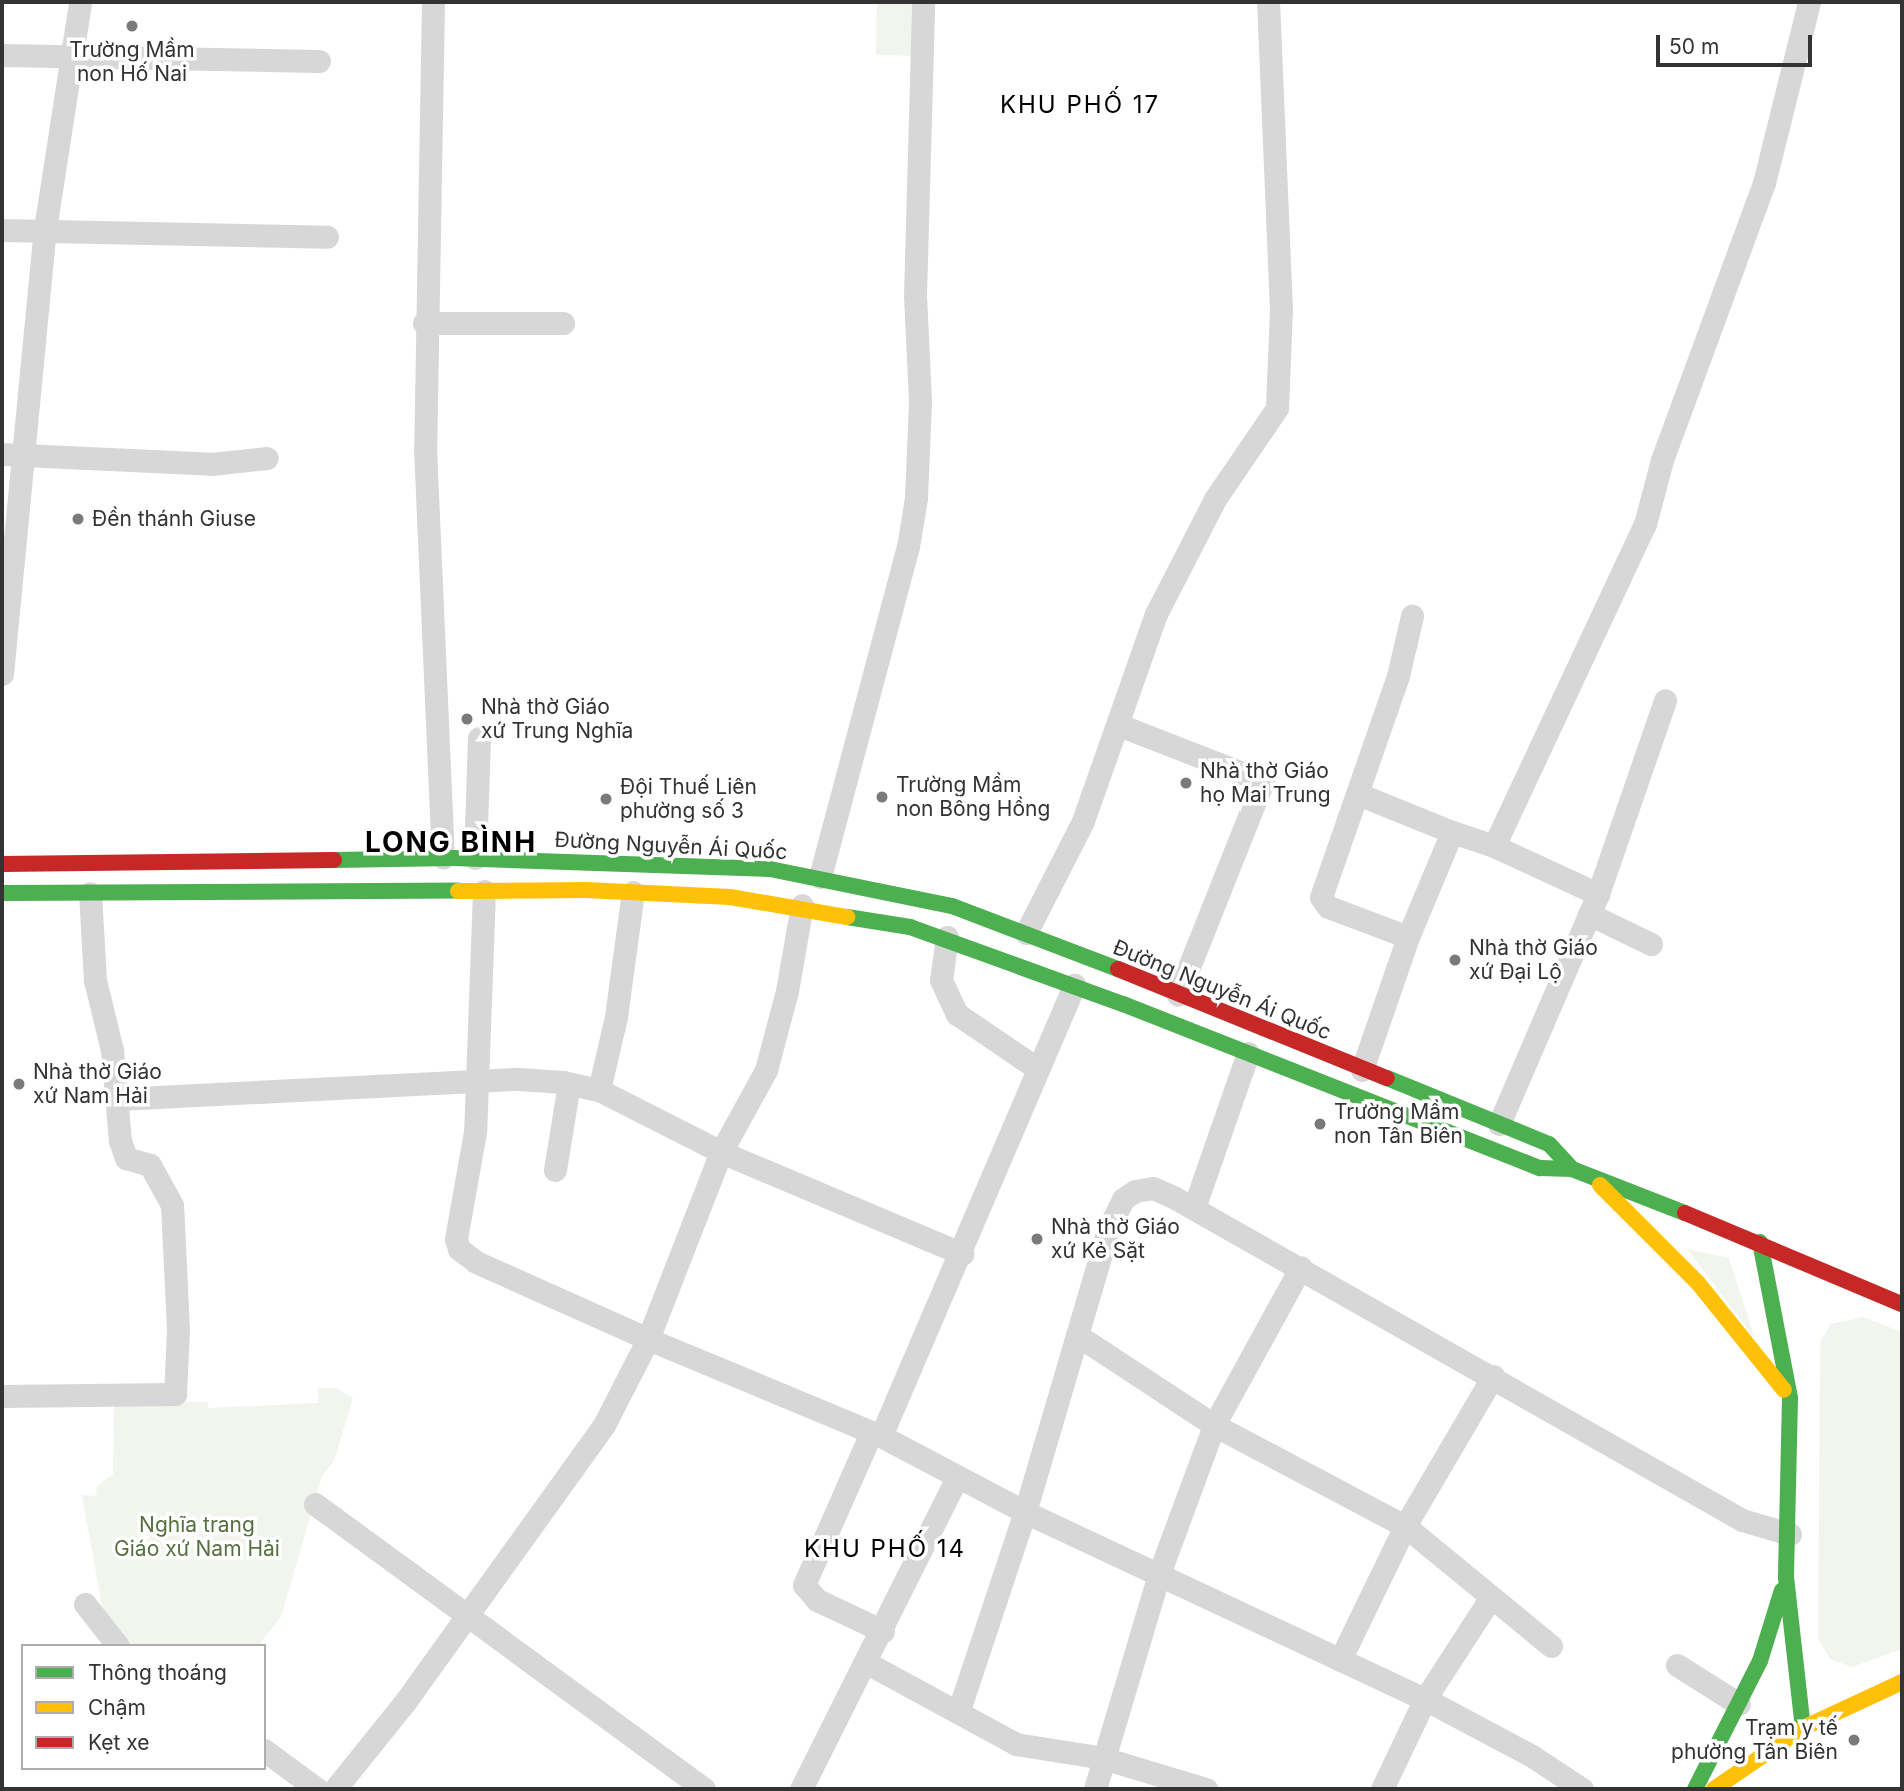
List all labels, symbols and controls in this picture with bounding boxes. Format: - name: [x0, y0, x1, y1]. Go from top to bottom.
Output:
- marker: Trường Mầm non Hố Nai: [124, 18, 140, 34]
- scale bar: [1659, 21, 1815, 65]
- text: 50 m: [1669, 34, 1719, 59]
- place label: Trường Mầm non Hố Nai: [69, 37, 195, 87]
- district label: KHU PHỐ 17: [1001, 91, 1159, 119]
- place label: Đền thánh Giuse: [92, 506, 256, 532]
- marker: Đền thánh Giuse: [70, 511, 86, 527]
- place label: Nhà thờ Giáo xứ Trung Nghĩa: [481, 694, 633, 744]
- marker: Nhà thờ Giáo xứ Trung Nghĩa: [459, 711, 475, 727]
- place label: Nhà thờ Giáo họ Mai Trung: [1200, 758, 1331, 808]
- place label: Trường Mầm non Bông Hồng: [896, 772, 1050, 822]
- place label: Đội Thuế Liên phường số 3: [620, 774, 757, 824]
- marker: Nhà thờ Giáo họ Mai Trung: [1178, 775, 1194, 791]
- marker: Trường Mầm non Bông Hồng: [874, 789, 890, 805]
- marker: Đội Thuế Liên phường số 3: [598, 791, 614, 807]
- district label: LONG BÌNH: [366, 825, 536, 859]
- street label: Đường Nguyễn Ái Quốc: [554, 827, 788, 865]
- street label: Đường Nguyễn Ái Quốc: [1109, 935, 1335, 1045]
- place label: Nhà thờ Giáo xứ Đại Lộ: [1469, 935, 1598, 985]
- marker: Nhà thờ Giáo xứ Đại Lộ: [1447, 952, 1463, 968]
- place label: Nhà thờ Giáo xứ Nam Hải: [33, 1059, 162, 1109]
- marker: Nhà thờ Giáo xứ Nam Hải: [11, 1076, 27, 1092]
- place label: Trường Mầm non Tân Biên: [1334, 1099, 1463, 1149]
- marker: Trường Mầm non Tân Biên: [1312, 1116, 1328, 1132]
- place label: Nhà thờ Giáo xứ Kẻ Sặt: [1051, 1214, 1180, 1264]
- marker: Nhà thờ Giáo xứ Kẻ Sặt: [1029, 1231, 1045, 1247]
- park label: Nghĩa trang Giáo xứ Nam Hải: [114, 1512, 280, 1562]
- district label: KHU PHỐ 14: [805, 1535, 965, 1563]
- legend: [21, 1644, 266, 1770]
- text: Thông thoáng: [88, 1660, 227, 1685]
- text: Chậm: [88, 1695, 146, 1720]
- place label: Trạm y tế phường Tân Biên: [1671, 1715, 1838, 1765]
- text: Kẹt xe: [88, 1730, 150, 1755]
- marker: Trạm y tế phường Tân Biên: [1844, 1730, 1864, 1750]

